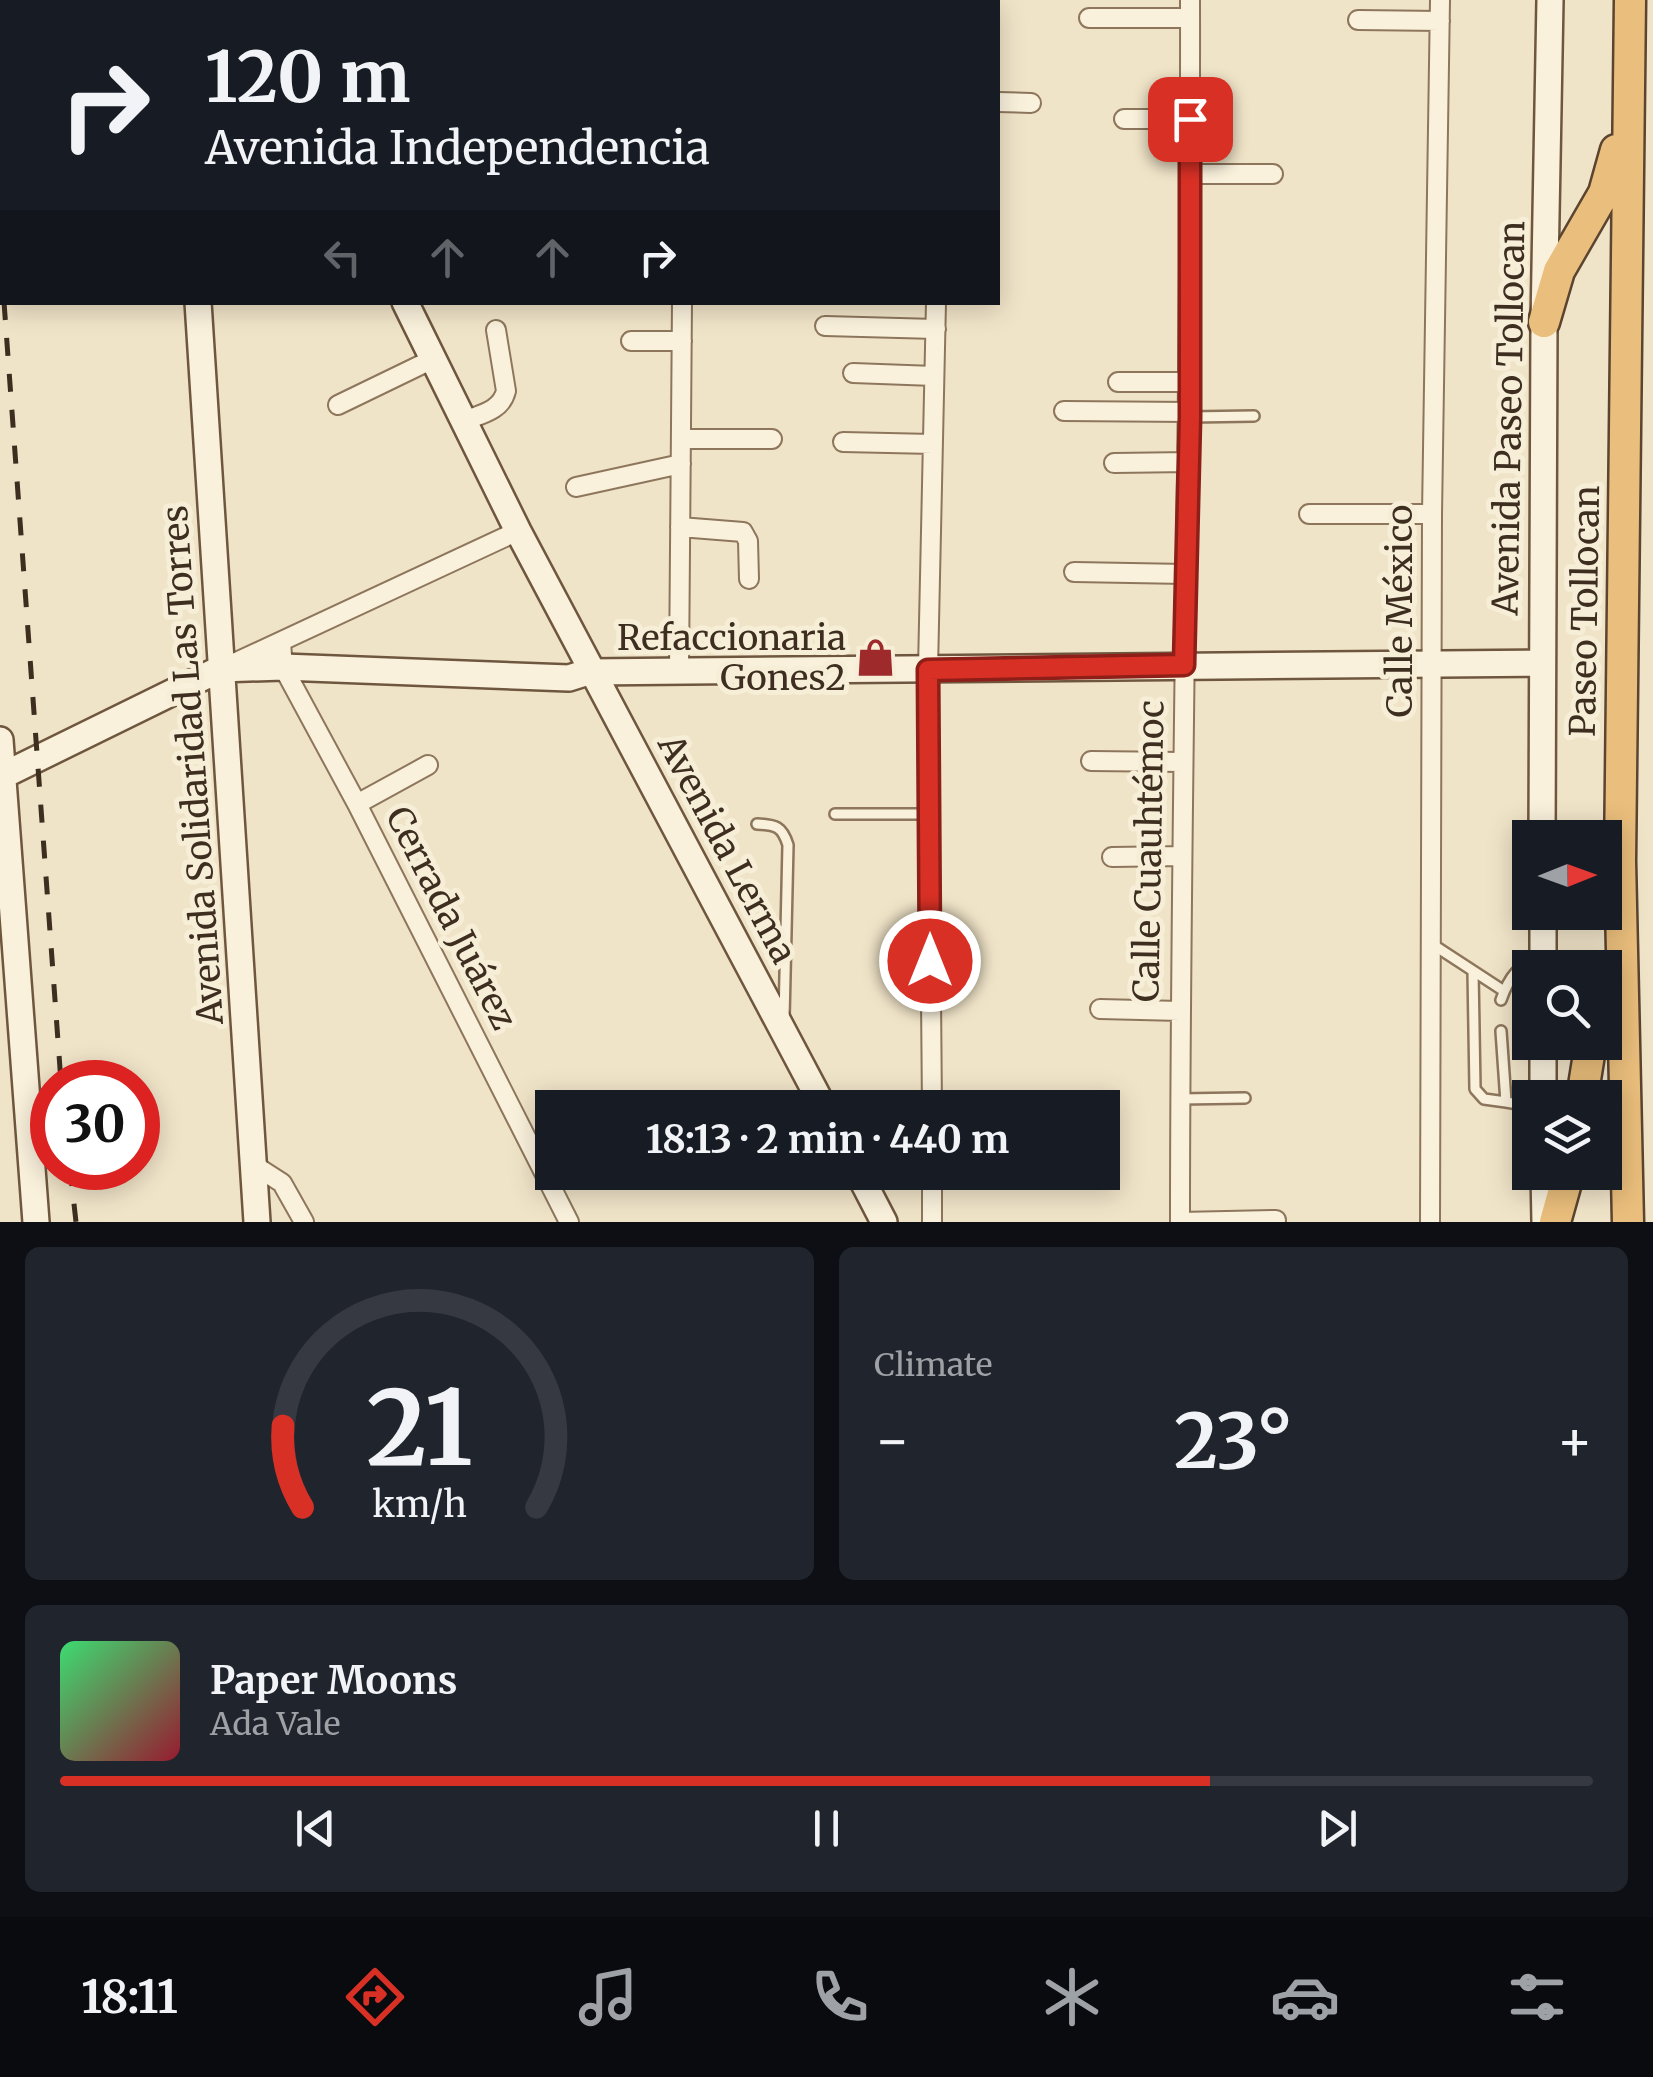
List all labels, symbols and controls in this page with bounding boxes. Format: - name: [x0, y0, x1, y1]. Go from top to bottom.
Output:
- text: 120 m: [205, 33, 410, 121]
- icon: right: [40, 40, 170, 170]
- pin: [1148, 77, 1233, 162]
- icon: arrive: [1163, 92, 1218, 147]
- text: Avenida Independencia: [205, 120, 710, 176]
- street label: Avenida Paseo Tollocan: [1484, 220, 1534, 617]
- icon: left: [315, 230, 370, 285]
- icon: ahead: [420, 230, 475, 285]
- icon: ahead: [525, 230, 580, 285]
- icon: right: [630, 230, 685, 285]
- street label: Paseo Tollocan: [1561, 485, 1609, 737]
- street label: Avenida Solidaridad Las Torres: [153, 504, 233, 1027]
- street label: Calle México: [1378, 505, 1422, 718]
- place label: Refaccionaria Gones2: [617, 616, 846, 700]
- shop icon: Refaccionaria Gones2: [855, 637, 897, 679]
- street label: Calle Cuauhtémoc: [1124, 700, 1174, 1002]
- street label: Avenida Lerma: [648, 726, 806, 971]
- street label: Cerrada Juárez: [376, 799, 526, 1037]
- north arrow: [1512, 820, 1622, 930]
- map controls: [1512, 820, 1622, 1190]
- position arrow: [878, 909, 982, 1013]
- button: search: [1512, 950, 1622, 1060]
- speed limit sign: 30: [30, 1060, 160, 1190]
- button: layers: [1512, 1080, 1622, 1190]
- text: 18:13 · 2 min · 440 m: [646, 1116, 1009, 1163]
- text: Climate: [874, 1345, 992, 1385]
- text: 21: [366, 1363, 473, 1493]
- text: 23°: [1174, 1394, 1293, 1488]
- text: −: [874, 1406, 911, 1475]
- text: +: [1556, 1406, 1593, 1475]
- text: km/h: [372, 1482, 467, 1527]
- text: Paper Moons: [210, 1657, 457, 1704]
- text: Ada Vale: [210, 1704, 340, 1744]
- icon: previous: [288, 1801, 343, 1856]
- icon: pause: [799, 1801, 854, 1856]
- icon: next: [1310, 1801, 1365, 1856]
- icon: directions: [340, 1962, 410, 2032]
- icon: music: [573, 1962, 643, 2032]
- icon: phone: [805, 1962, 875, 2032]
- icon: climate: [1037, 1962, 1107, 2032]
- icon: car: [1270, 1962, 1340, 2032]
- icon: filters: [1502, 1962, 1572, 2032]
- text: 18:11: [81, 1969, 178, 2025]

